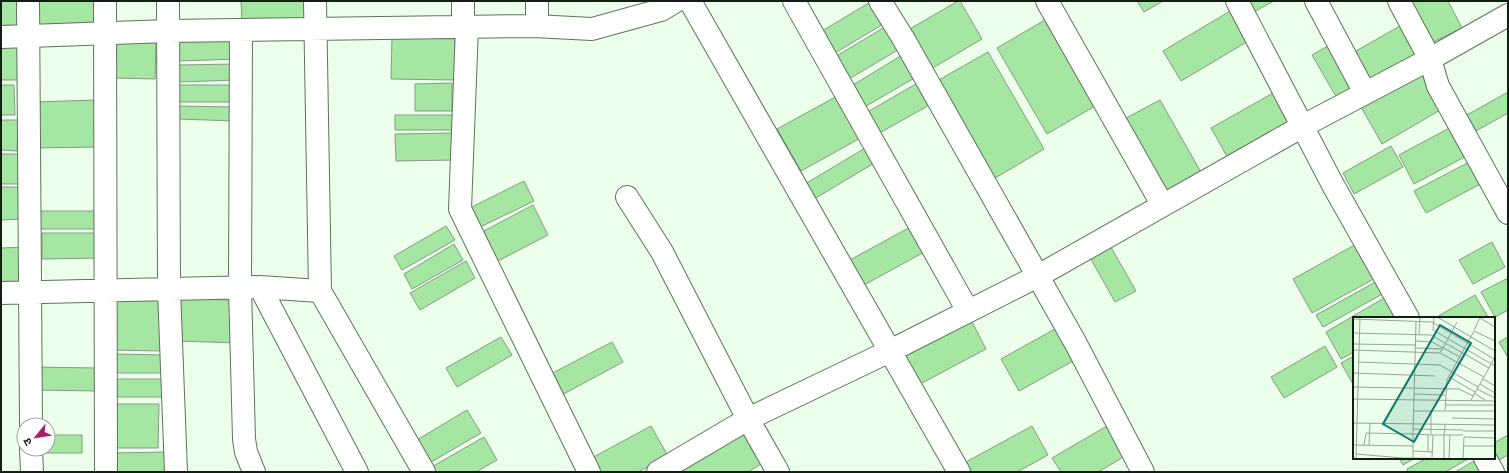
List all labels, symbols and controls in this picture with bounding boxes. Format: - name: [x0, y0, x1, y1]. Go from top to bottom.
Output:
- inset map: [1353, 317, 1495, 459]
- north arrow: [16, 417, 56, 457]
- text: उ: [19, 435, 35, 448]

